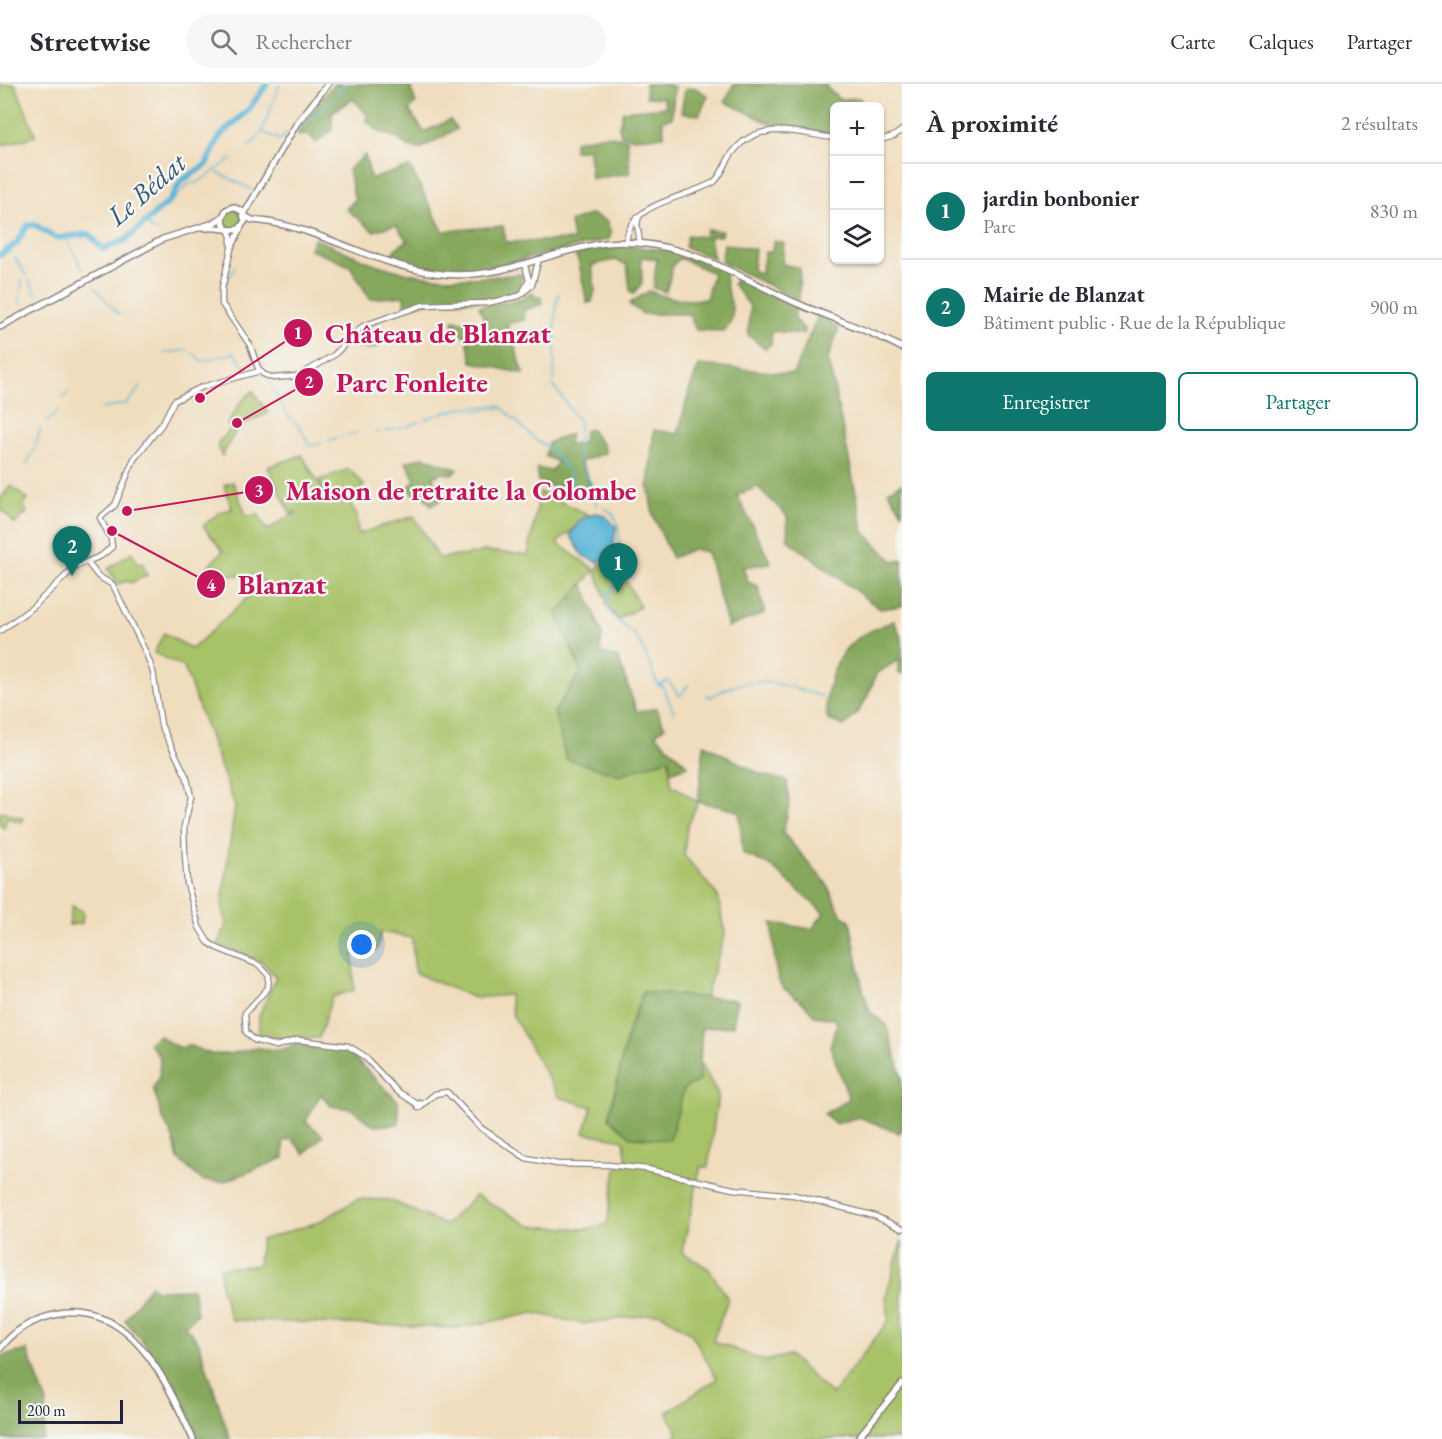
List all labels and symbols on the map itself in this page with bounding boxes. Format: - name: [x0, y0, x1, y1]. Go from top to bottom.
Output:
- water label: Le Bédat: [98, 144, 194, 234]
- callout: Château de Blanzat: [283, 310, 563, 356]
- text: Château de Blanzat: [325, 315, 552, 351]
- text: 1: [293, 321, 303, 344]
- callout: Parc Fonleite: [294, 359, 500, 405]
- text: Parc Fonleite: [336, 364, 488, 400]
- text: 2: [304, 370, 314, 393]
- callout: Maison de retraite la Colombe: [244, 467, 649, 513]
- text: Maison de retraite la Colombe: [285, 472, 637, 508]
- text: 3: [254, 479, 264, 502]
- pin: 2: [52, 526, 92, 576]
- pin: 1: [598, 544, 638, 593]
- callout: Blanzat: [196, 561, 339, 607]
- text: Blanzat: [238, 566, 327, 602]
- text: 4: [206, 573, 216, 596]
- your location: [347, 930, 376, 959]
- scale bar: [18, 1397, 123, 1424]

